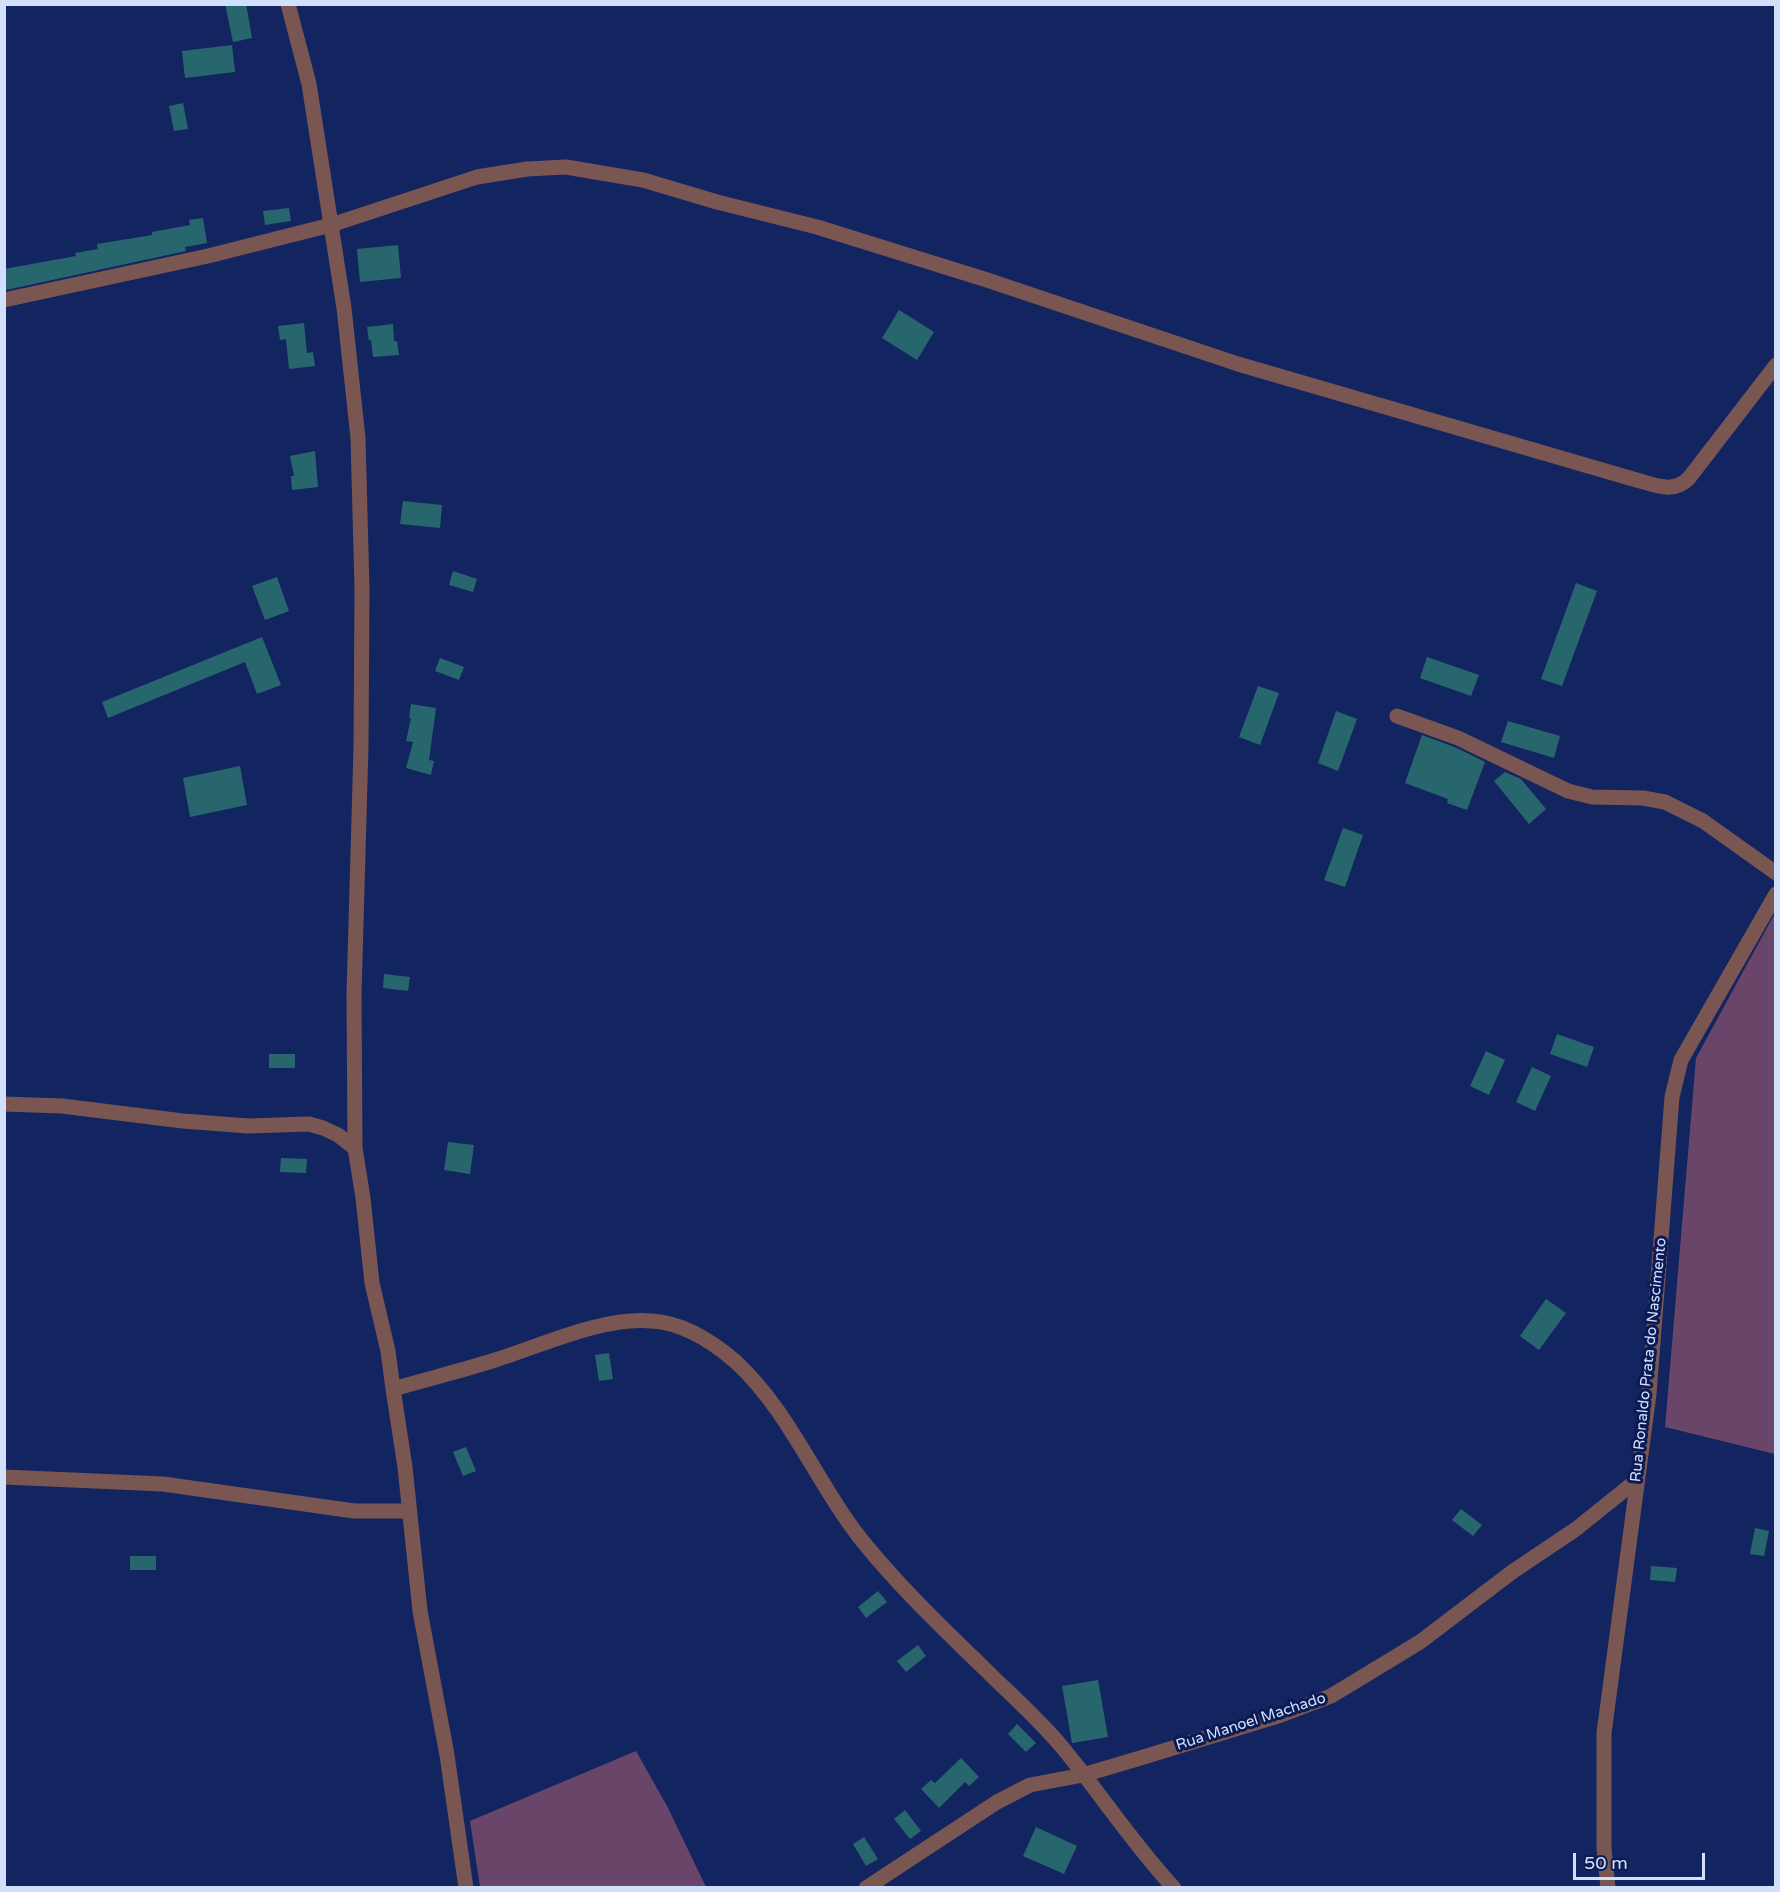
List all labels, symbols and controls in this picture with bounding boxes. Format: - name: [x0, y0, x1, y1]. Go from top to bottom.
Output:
- street label: Rua Ronaldo Prata do Nascimento: [1627, 1237, 1671, 1483]
- street label: Rua Manoel Machado: [1174, 1689, 1328, 1755]
- scale bar: [1576, 1841, 1708, 1879]
- text: 50 m: [1584, 1852, 1628, 1874]

